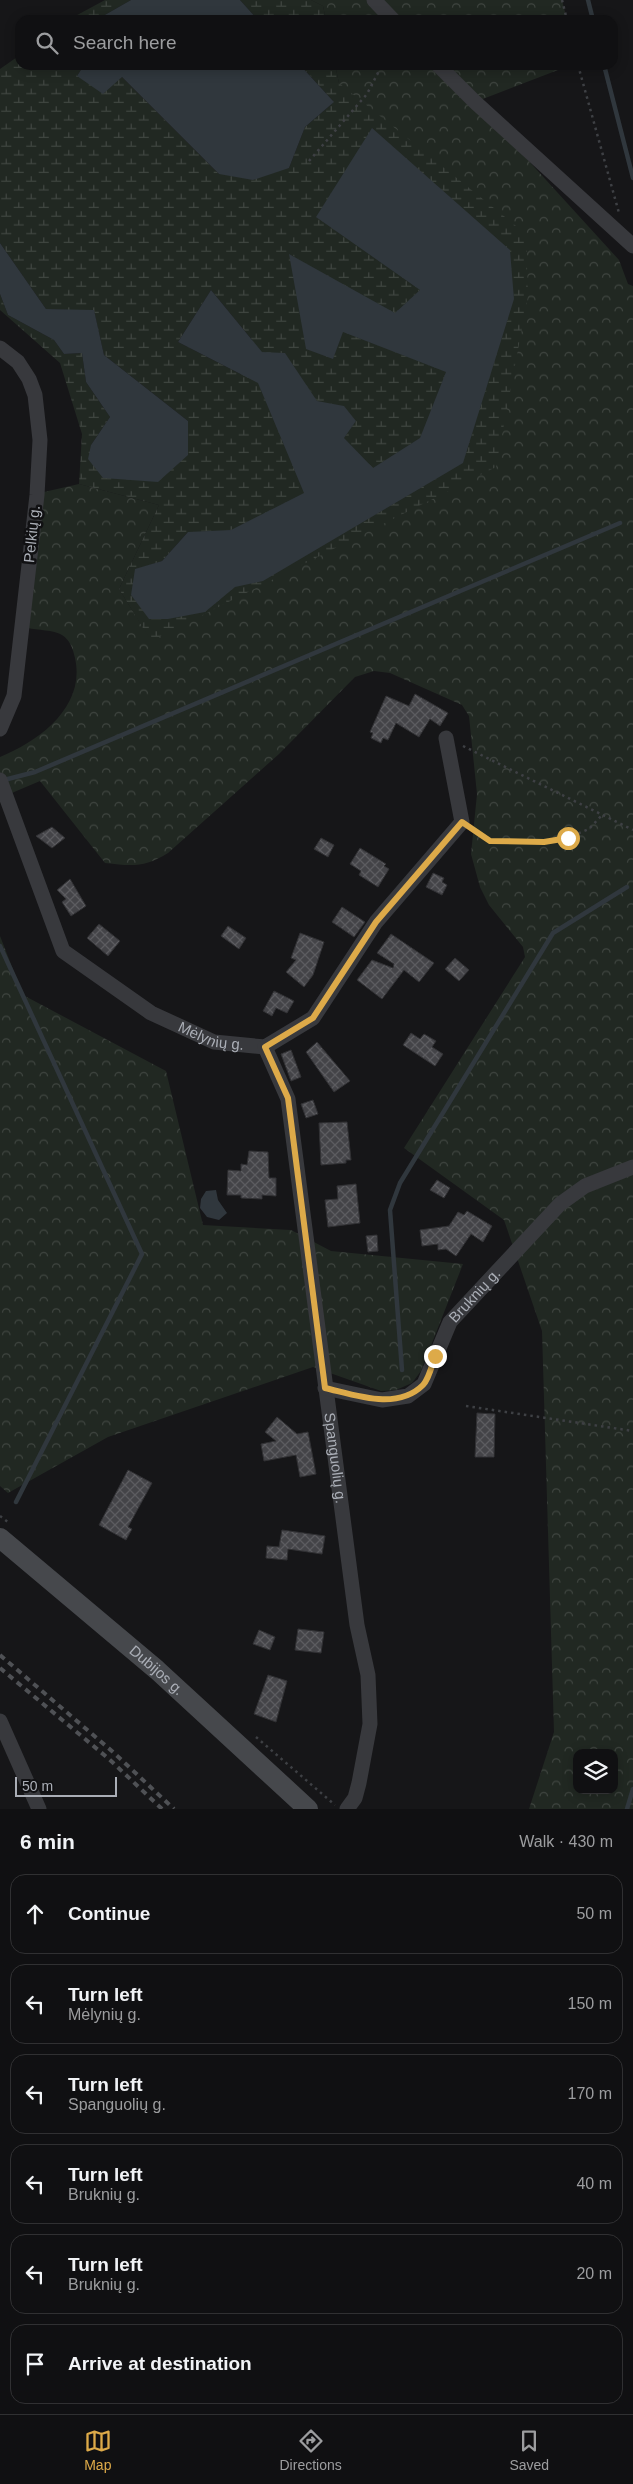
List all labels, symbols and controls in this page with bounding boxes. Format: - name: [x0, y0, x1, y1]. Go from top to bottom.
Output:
- search box: [15, 15, 618, 70]
- icon: search: [33, 29, 61, 57]
- text: Search here: [73, 32, 177, 53]
- street label: Pelkių g.: [20, 504, 43, 563]
- route start: [557, 827, 580, 850]
- street label: Mėlynių g.: [176, 1018, 245, 1053]
- street label: Bruknių g.: [445, 1265, 504, 1326]
- route end: [424, 1345, 447, 1368]
- street label: Spanguolių g.: [321, 1411, 350, 1505]
- street label: Dubijos g.: [126, 1642, 188, 1698]
- map controls: [573, 1749, 618, 1794]
- button: layers: [573, 1749, 618, 1794]
- scale bar: [15, 1774, 118, 1797]
- text: 50 m: [22, 1778, 53, 1794]
- text: 6 min: [20, 1830, 75, 1853]
- text: Walk · 430 m: [519, 1833, 613, 1850]
- icon: ahead: [21, 1900, 49, 1928]
- text: Continue: [68, 1903, 150, 1924]
- text: 50 m: [576, 1905, 612, 1922]
- text: Turn left: [68, 1984, 143, 2005]
- icon: left: [21, 1990, 49, 2018]
- text: 150 m: [568, 1995, 612, 2012]
- text: Mėlynių g.: [68, 2006, 141, 2023]
- text: Turn left: [68, 2074, 143, 2095]
- icon: left: [21, 2080, 49, 2108]
- text: 170 m: [568, 2085, 612, 2102]
- text: Spanguolių g.: [68, 2096, 166, 2113]
- text: Turn left: [68, 2164, 143, 2185]
- icon: left: [21, 2170, 49, 2198]
- text: 40 m: [576, 2175, 612, 2192]
- text: Bruknių g.: [68, 2186, 140, 2203]
- text: Turn left: [68, 2254, 143, 2275]
- icon: left: [21, 2260, 49, 2288]
- text: 20 m: [576, 2265, 612, 2282]
- text: Bruknių g.: [68, 2276, 140, 2293]
- icon: arrive: [21, 2350, 49, 2378]
- text: Arrive at destination: [68, 2353, 252, 2374]
- tab: Map: [84, 2427, 112, 2473]
- tab: Directions: [280, 2427, 342, 2473]
- tab: Saved: [509, 2427, 549, 2473]

